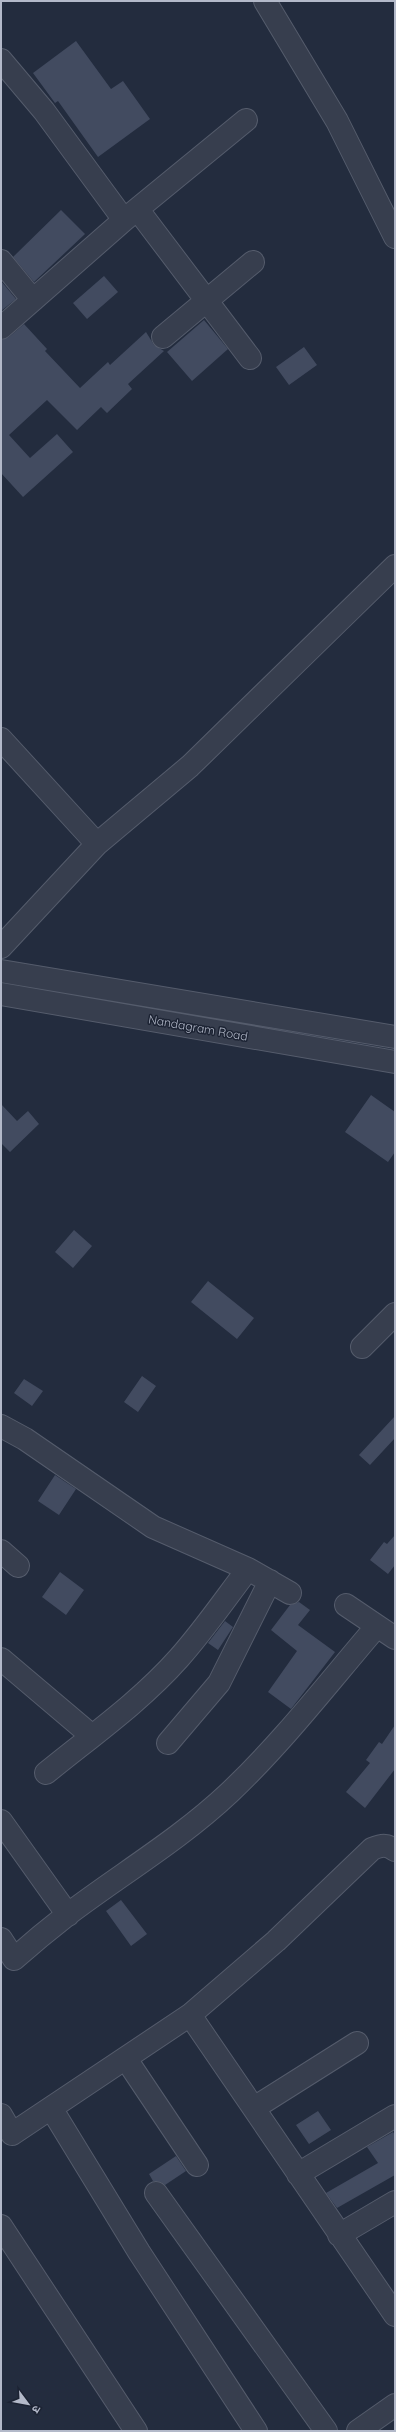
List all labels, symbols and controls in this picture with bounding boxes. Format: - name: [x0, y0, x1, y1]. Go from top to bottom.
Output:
- street label: Nandagram Road: [147, 1011, 249, 1044]
- north arrow: [8, 2384, 48, 2424]
- text: उ: [29, 2403, 44, 2416]

